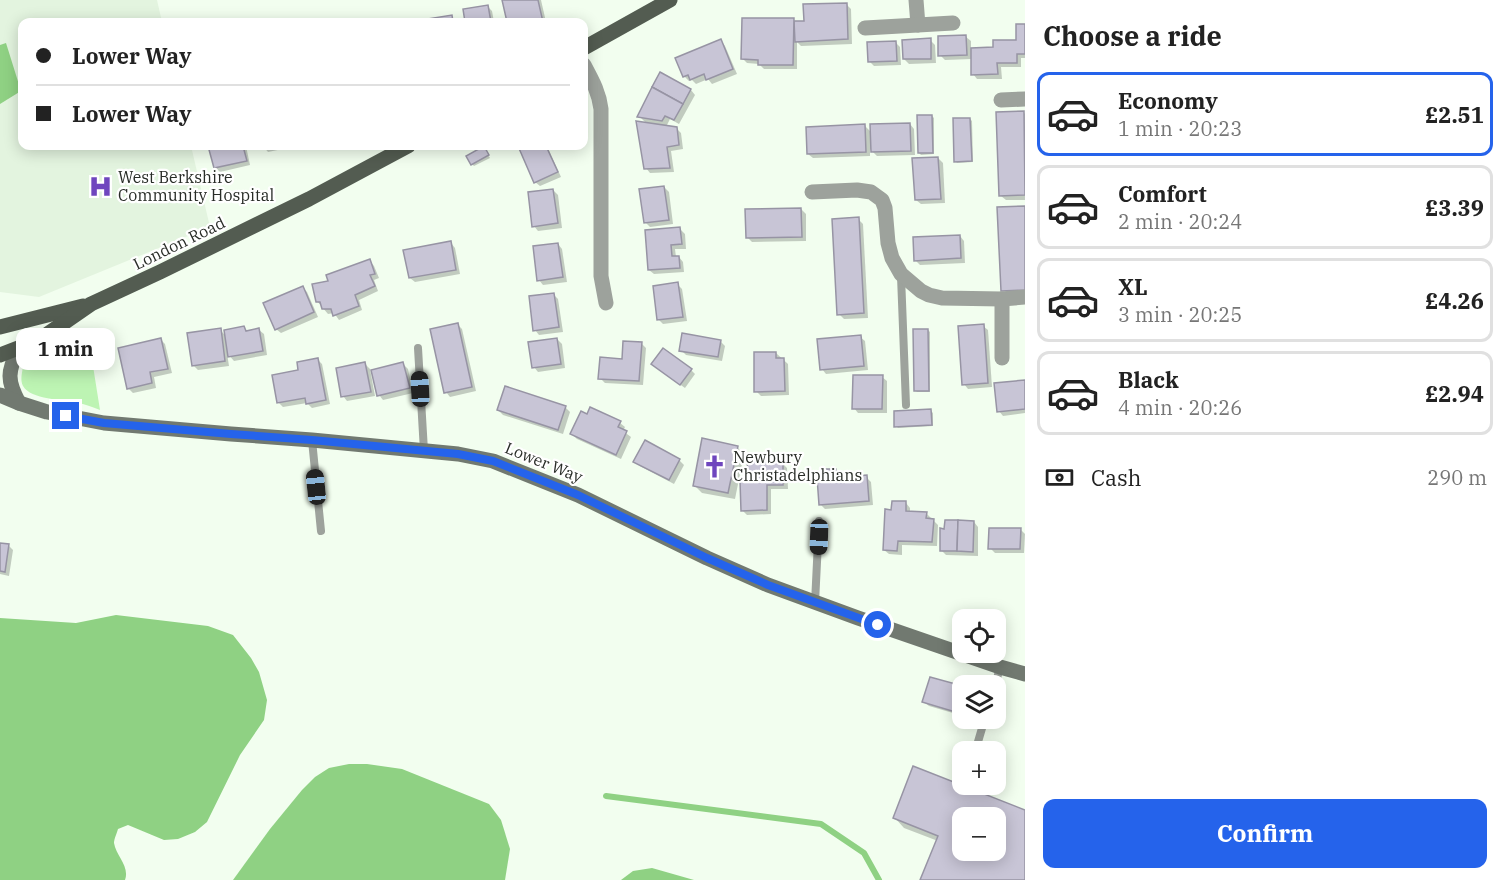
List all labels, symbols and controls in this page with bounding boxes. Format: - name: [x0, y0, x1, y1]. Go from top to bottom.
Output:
- text: Choose a ride: [1043, 18, 1222, 53]
- text: Lower Way: [72, 41, 191, 70]
- text: Economy: [1118, 86, 1218, 115]
- icon: car: [1046, 87, 1100, 141]
- text: Lower Way: [72, 99, 191, 128]
- text: £2.51: [1425, 100, 1484, 129]
- text: 1 min · 20:23: [1118, 115, 1242, 142]
- place label: West Berkshire Community Hospital: [118, 167, 274, 205]
- hospital icon: West Berkshire Community Hospital: [87, 173, 113, 199]
- text: Comfort: [1118, 179, 1207, 208]
- icon: car: [1046, 180, 1100, 234]
- text: £3.39: [1425, 193, 1484, 222]
- text: 2 min · 20:24: [1118, 208, 1242, 235]
- street label: London Road: [130, 212, 228, 274]
- text: XL: [1118, 272, 1148, 301]
- icon: car: [1046, 273, 1100, 327]
- text: £4.26: [1425, 286, 1484, 315]
- text: 3 min · 20:25: [1118, 301, 1242, 328]
- callout: 1 min: [16, 329, 116, 371]
- text: 1 min: [38, 335, 94, 362]
- text: Black: [1118, 365, 1179, 394]
- icon: car: [1046, 366, 1100, 420]
- car: [410, 371, 430, 407]
- text: £2.94: [1425, 379, 1484, 408]
- text: 4 min · 20:26: [1118, 394, 1242, 421]
- route end: [52, 402, 79, 429]
- street label: Lower Way: [502, 437, 586, 487]
- place label: Newbury Christadelphians: [733, 447, 862, 485]
- church icon: Newbury Christadelphians: [702, 453, 728, 479]
- icon: cash: [1043, 461, 1076, 494]
- text: Cash: [1091, 463, 1142, 492]
- text: 290 m: [1427, 464, 1487, 491]
- car: [305, 468, 327, 506]
- car: [809, 519, 829, 555]
- map controls: [952, 609, 1006, 861]
- button: locate: [952, 609, 1006, 663]
- route start: [864, 611, 891, 638]
- button: layers: [952, 675, 1006, 729]
- button: +: [952, 741, 1006, 795]
- button: Confirm: [1043, 799, 1487, 868]
- button: −: [952, 807, 1006, 861]

